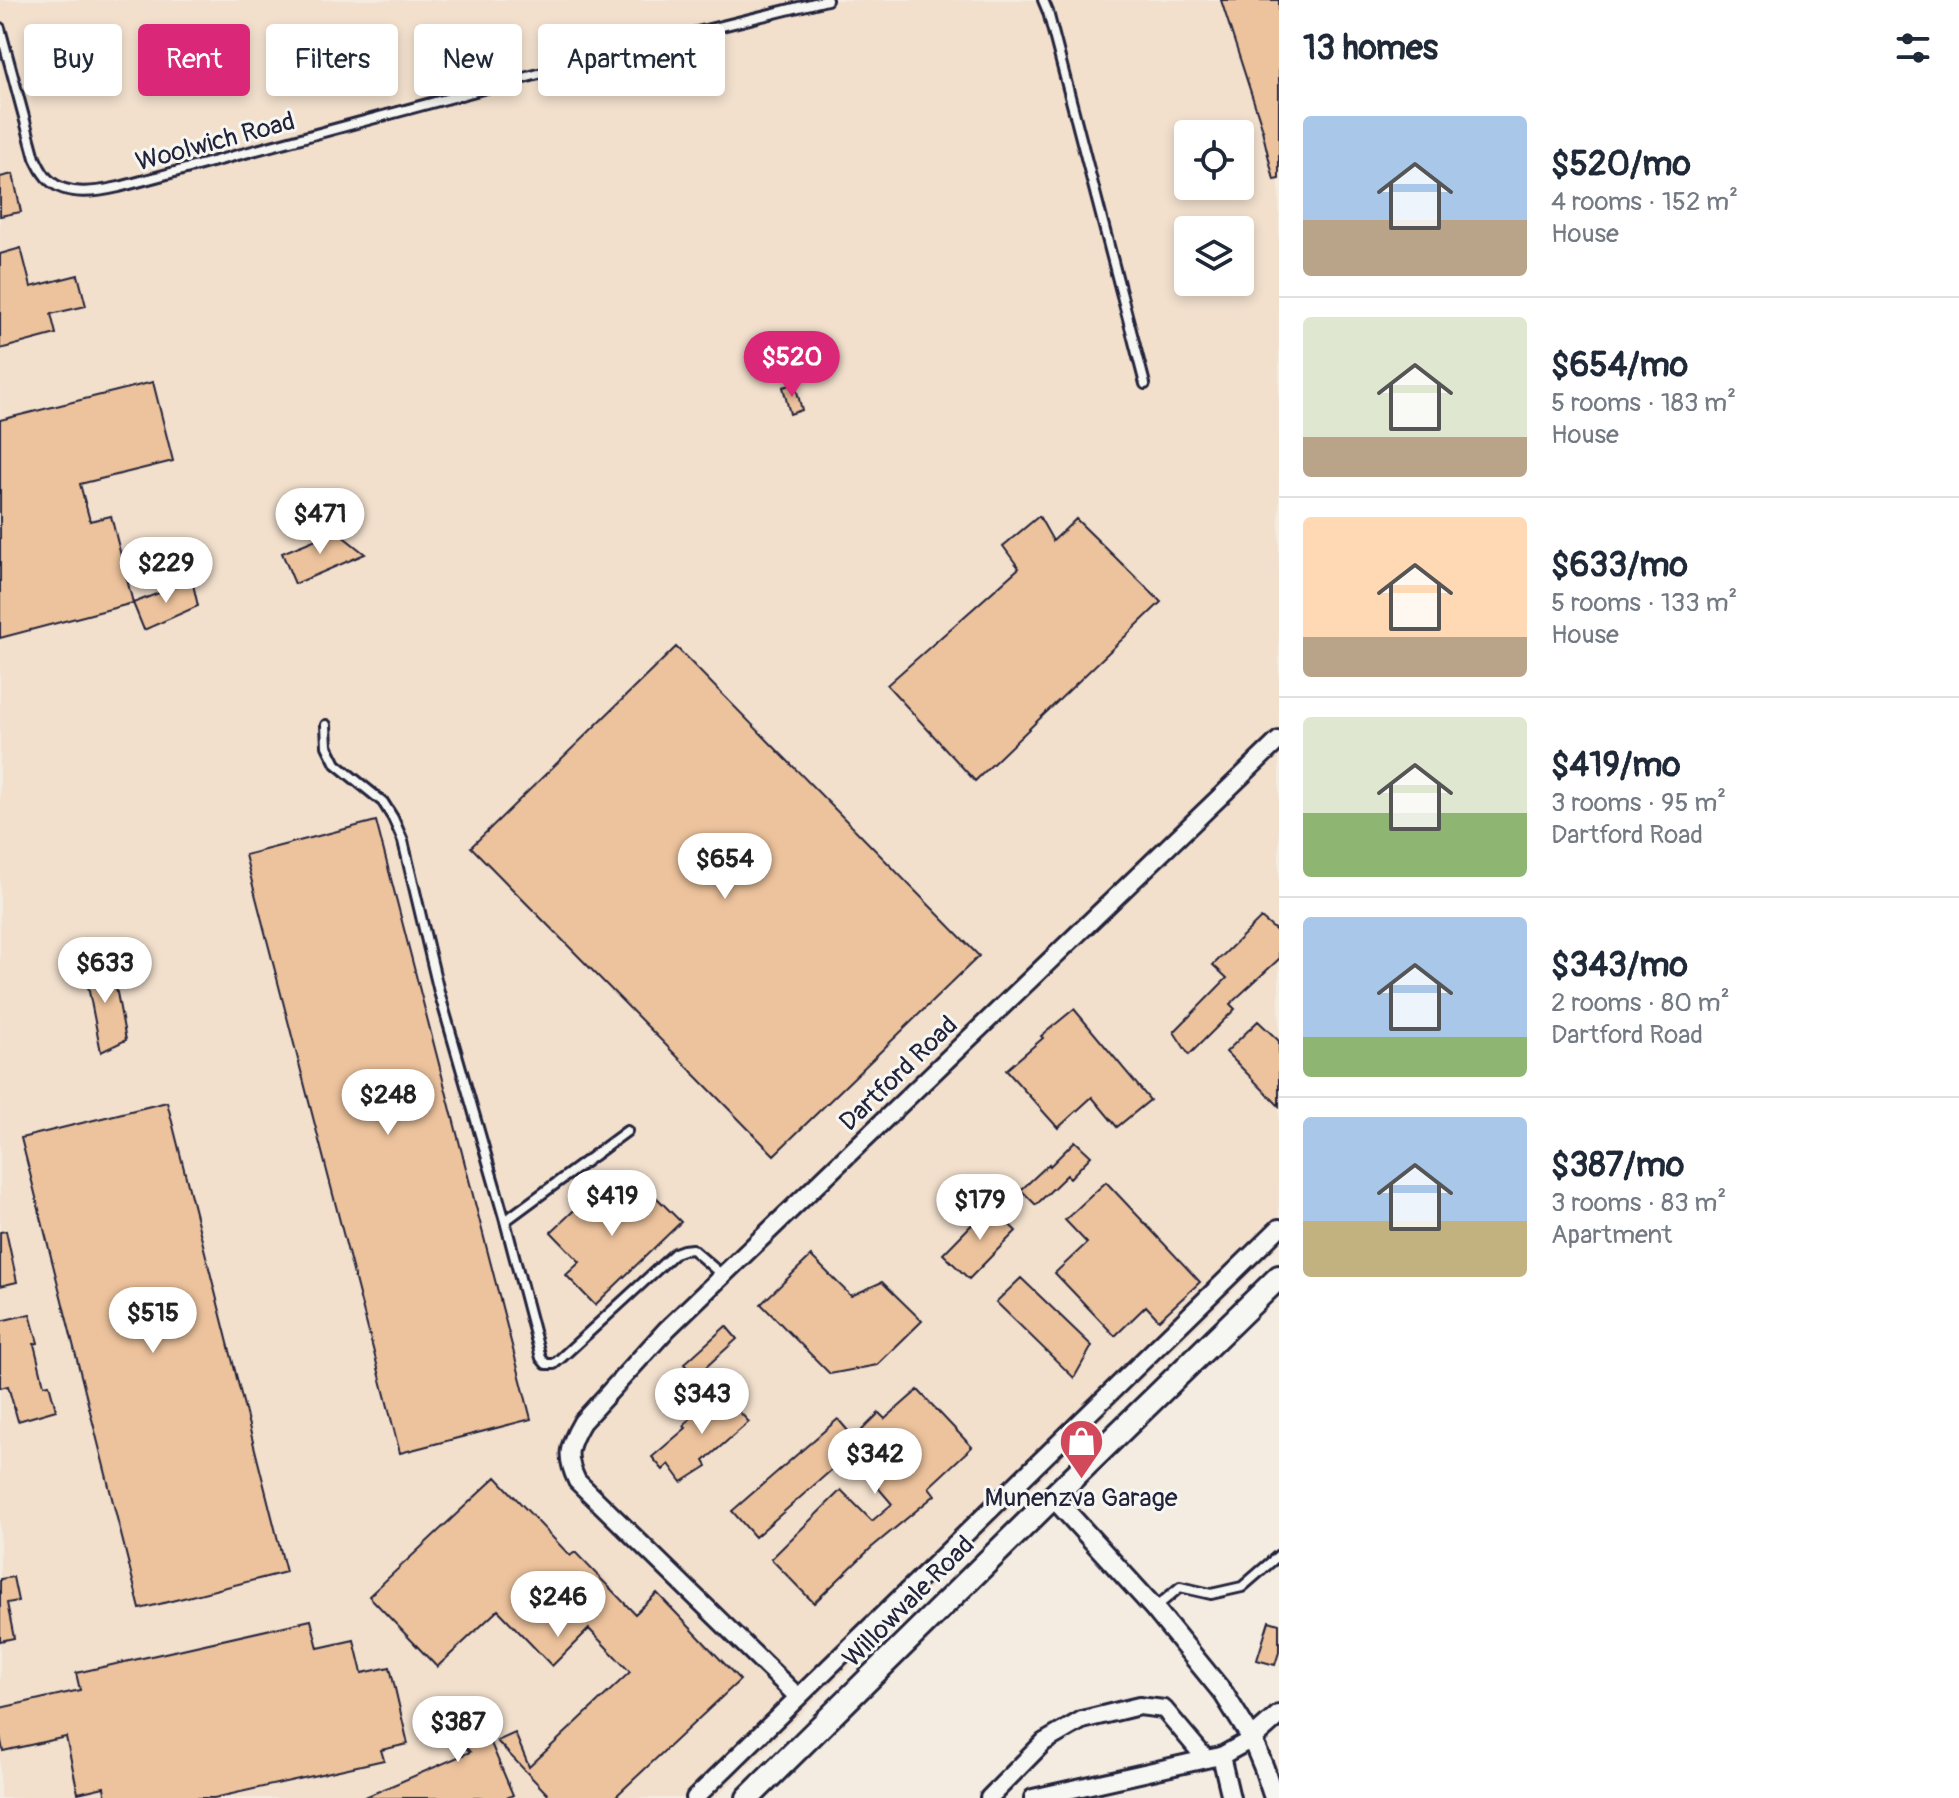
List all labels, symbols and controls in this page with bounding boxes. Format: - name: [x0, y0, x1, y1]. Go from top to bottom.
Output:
- chip: Buy: [24, 24, 122, 96]
- chip: Rent: [138, 24, 250, 96]
- chip: Filters: [266, 24, 398, 96]
- chip: New: [414, 24, 522, 96]
- chip: Apartment: [538, 24, 725, 96]
- icon: filters: [1891, 26, 1935, 70]
- text: 13 homes: [1303, 27, 1438, 70]
- street label: Woolwich Road: [132, 105, 298, 179]
- map controls: [1174, 120, 1254, 296]
- button: locate: [1174, 120, 1254, 200]
- text: $520/mo: [1551, 143, 1691, 186]
- icon: home: [1367, 148, 1463, 244]
- text: 4 rooms · 152 m²: [1551, 186, 1738, 218]
- button: layers: [1174, 216, 1254, 296]
- text: House: [1551, 218, 1619, 250]
- pin: $520: [745, 331, 839, 399]
- text: $520: [762, 341, 822, 373]
- text: $654/mo: [1551, 344, 1688, 387]
- icon: home: [1367, 349, 1463, 445]
- text: 5 rooms · 183 m²: [1551, 387, 1736, 419]
- text: House: [1551, 419, 1619, 451]
- pin: $471: [273, 488, 367, 556]
- text: $471: [293, 498, 347, 530]
- pin: $229: [119, 537, 213, 605]
- text: $633/mo: [1551, 544, 1688, 587]
- text: $229: [138, 547, 194, 579]
- icon: home: [1367, 549, 1463, 645]
- text: 5 rooms · 133 m²: [1551, 587, 1737, 619]
- text: House: [1551, 619, 1619, 651]
- text: $419/mo: [1551, 744, 1681, 787]
- icon: home: [1367, 749, 1463, 845]
- text: 3 rooms · 95 m²: [1551, 787, 1726, 819]
- text: Dartford Road: [1551, 819, 1703, 851]
- pin: $654: [678, 833, 772, 901]
- text: $654: [696, 843, 754, 875]
- pin: $633: [58, 937, 152, 1005]
- text: $343/mo: [1551, 944, 1688, 987]
- text: $633: [76, 947, 134, 979]
- icon: home: [1367, 949, 1463, 1045]
- text: 2 rooms · 80 m²: [1551, 987, 1730, 1019]
- street label: Dartford Road: [833, 1009, 965, 1138]
- text: Dartford Road: [1551, 1019, 1703, 1051]
- pin: $248: [341, 1069, 435, 1137]
- text: $248: [360, 1079, 416, 1111]
- text: $387/mo: [1551, 1144, 1684, 1187]
- icon: home: [1367, 1149, 1463, 1245]
- pin: $419: [565, 1170, 659, 1238]
- pin: $179: [933, 1174, 1027, 1242]
- text: $419: [586, 1180, 638, 1212]
- text: $179: [954, 1184, 1006, 1216]
- text: 3 rooms · 83 m²: [1551, 1187, 1726, 1219]
- text: Apartment: [1551, 1219, 1672, 1251]
- pin: $515: [106, 1287, 200, 1355]
- text: $515: [127, 1297, 179, 1329]
- pin: $343: [655, 1368, 749, 1436]
- text: $343: [673, 1378, 731, 1410]
- shop icon: Munenzva Garage: [1057, 1418, 1105, 1481]
- pin: $342: [828, 1428, 922, 1496]
- text: $342: [846, 1438, 904, 1470]
- place label: Munenzva Garage: [984, 1482, 1178, 1514]
- street label: Willowvale Road: [836, 1529, 981, 1674]
- pin: $246: [511, 1571, 605, 1639]
- text: $246: [529, 1581, 587, 1613]
- pin: $387: [411, 1696, 505, 1764]
- text: $387: [430, 1706, 486, 1738]

